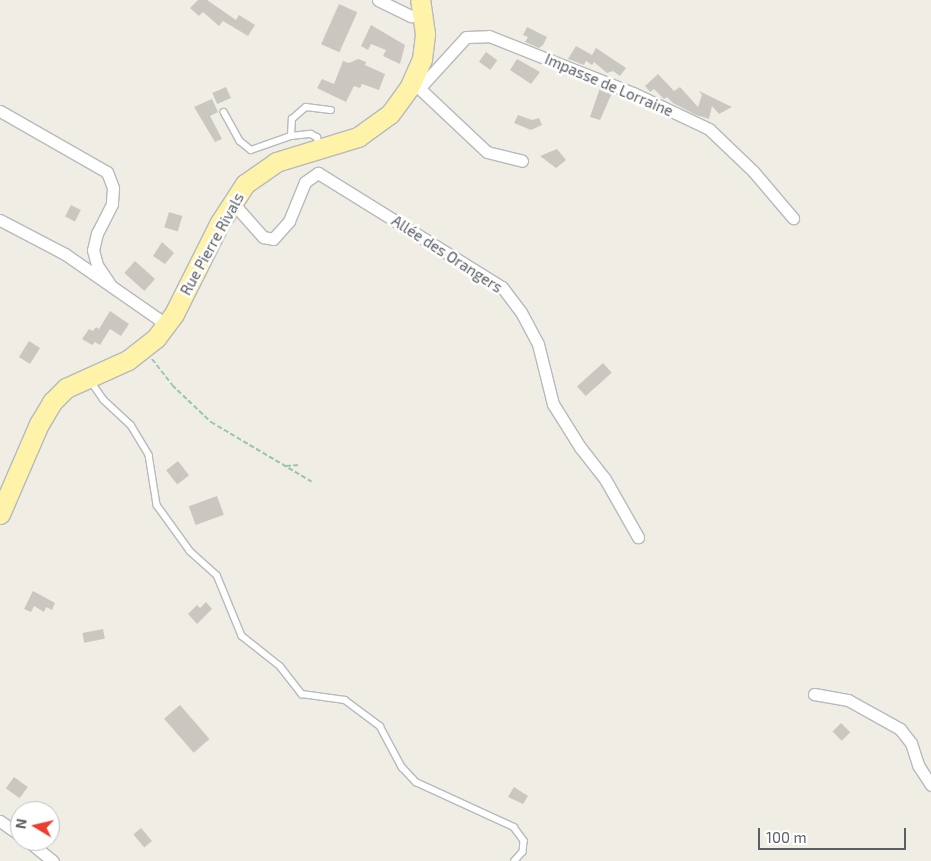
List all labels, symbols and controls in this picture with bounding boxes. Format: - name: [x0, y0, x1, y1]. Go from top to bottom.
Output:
- street label: Impasse de Lorraine: [542, 50, 676, 120]
- street label: Rue Pierre Rivals: [176, 190, 248, 298]
- street label: Allée des Orangers: [388, 212, 506, 296]
- north arrow: [10, 801, 60, 851]
- text: N: [11, 817, 30, 830]
- scale bar: [761, 818, 908, 850]
- text: 100 m: [766, 828, 807, 846]

